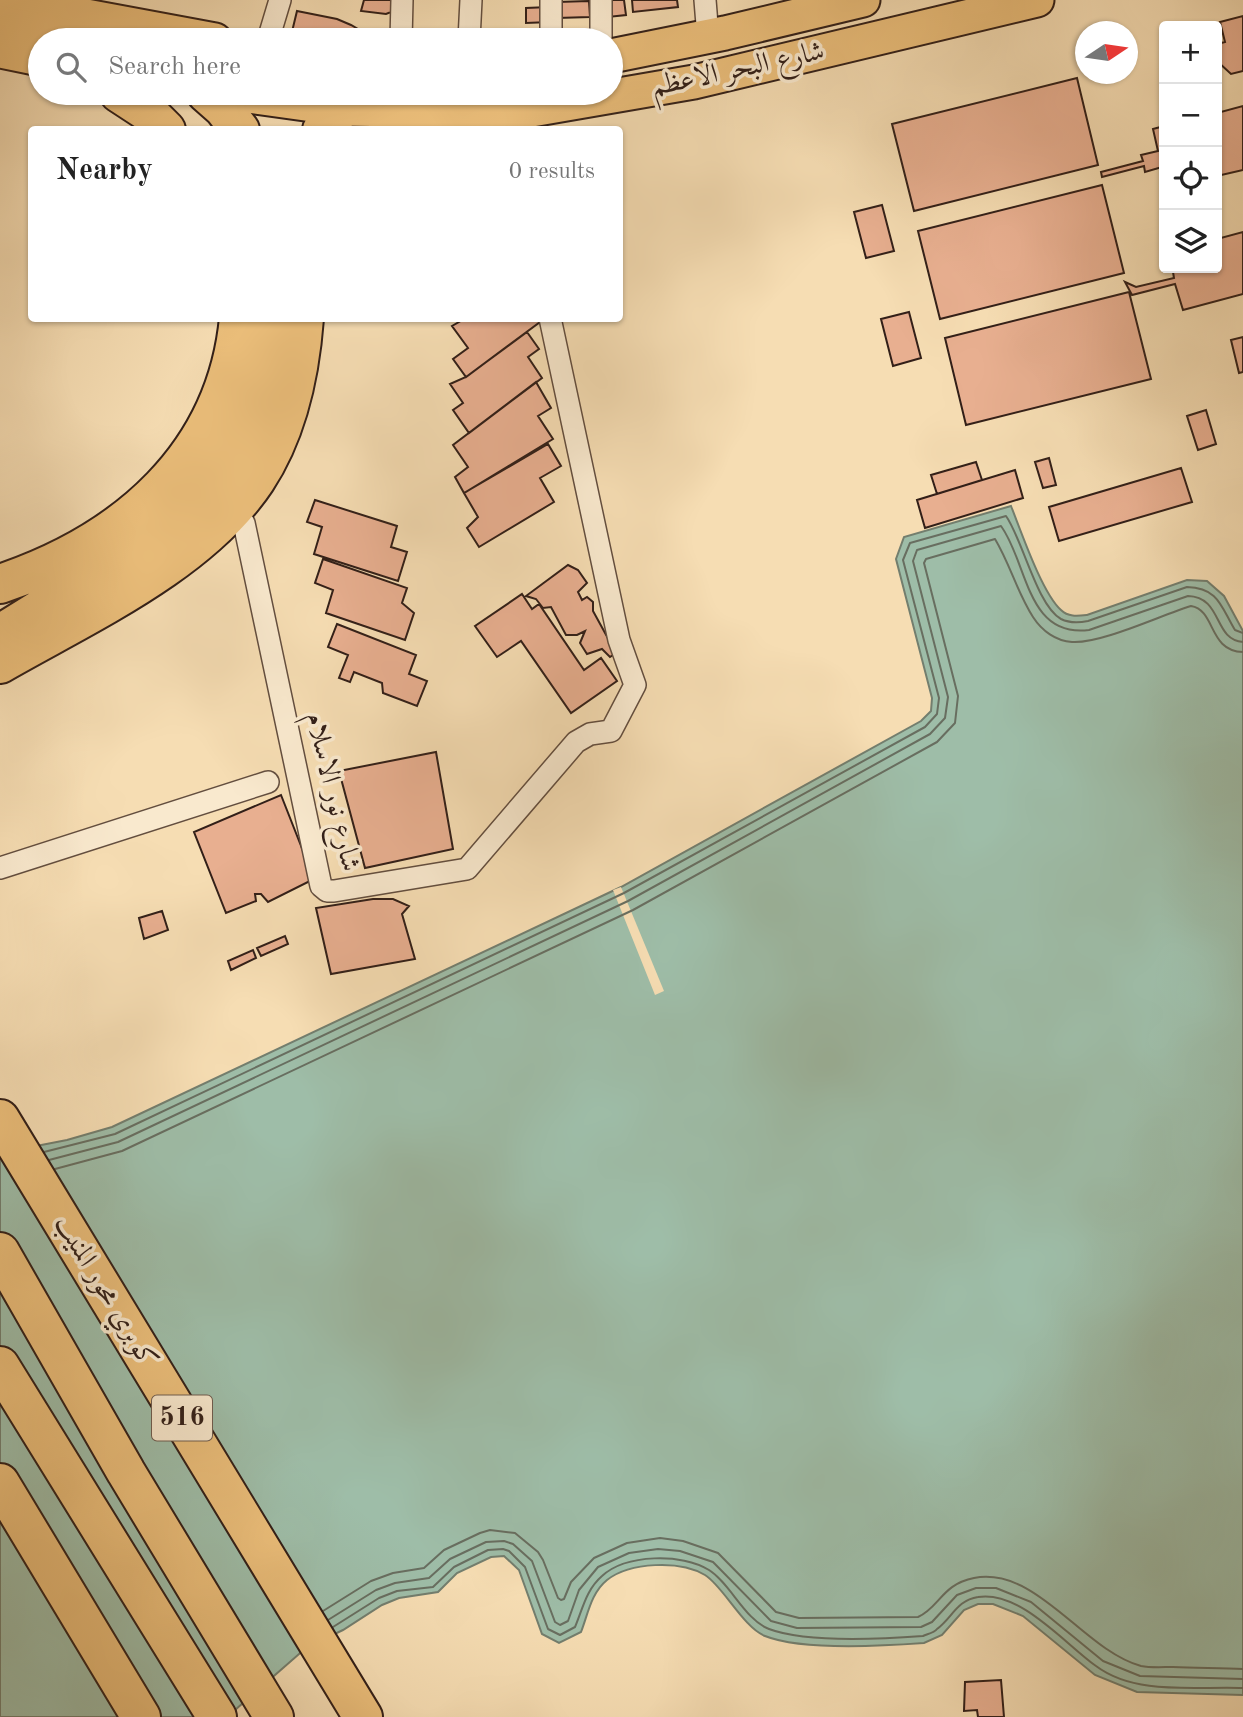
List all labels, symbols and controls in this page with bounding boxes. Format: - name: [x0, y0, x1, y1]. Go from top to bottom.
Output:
- north arrow: [1075, 21, 1138, 84]
- map controls: [1159, 21, 1222, 273]
- button: +: [1159, 21, 1222, 84]
- search box: [28, 28, 623, 105]
- street label: شارع البحر الاعظم: [649, 38, 829, 112]
- icon: search: [52, 48, 90, 86]
- text: Search here: [108, 54, 241, 80]
- button: −: [1159, 84, 1222, 147]
- button: locate: [1159, 147, 1222, 210]
- text: Nearby: [56, 156, 153, 186]
- text: 0 results: [509, 160, 595, 183]
- button: layers: [1159, 210, 1222, 273]
- street label: شارع نور الاسلام: [292, 710, 364, 876]
- street label: كوبري محور المنيب: [43, 1210, 162, 1376]
- road number: 516: [152, 1396, 212, 1441]

